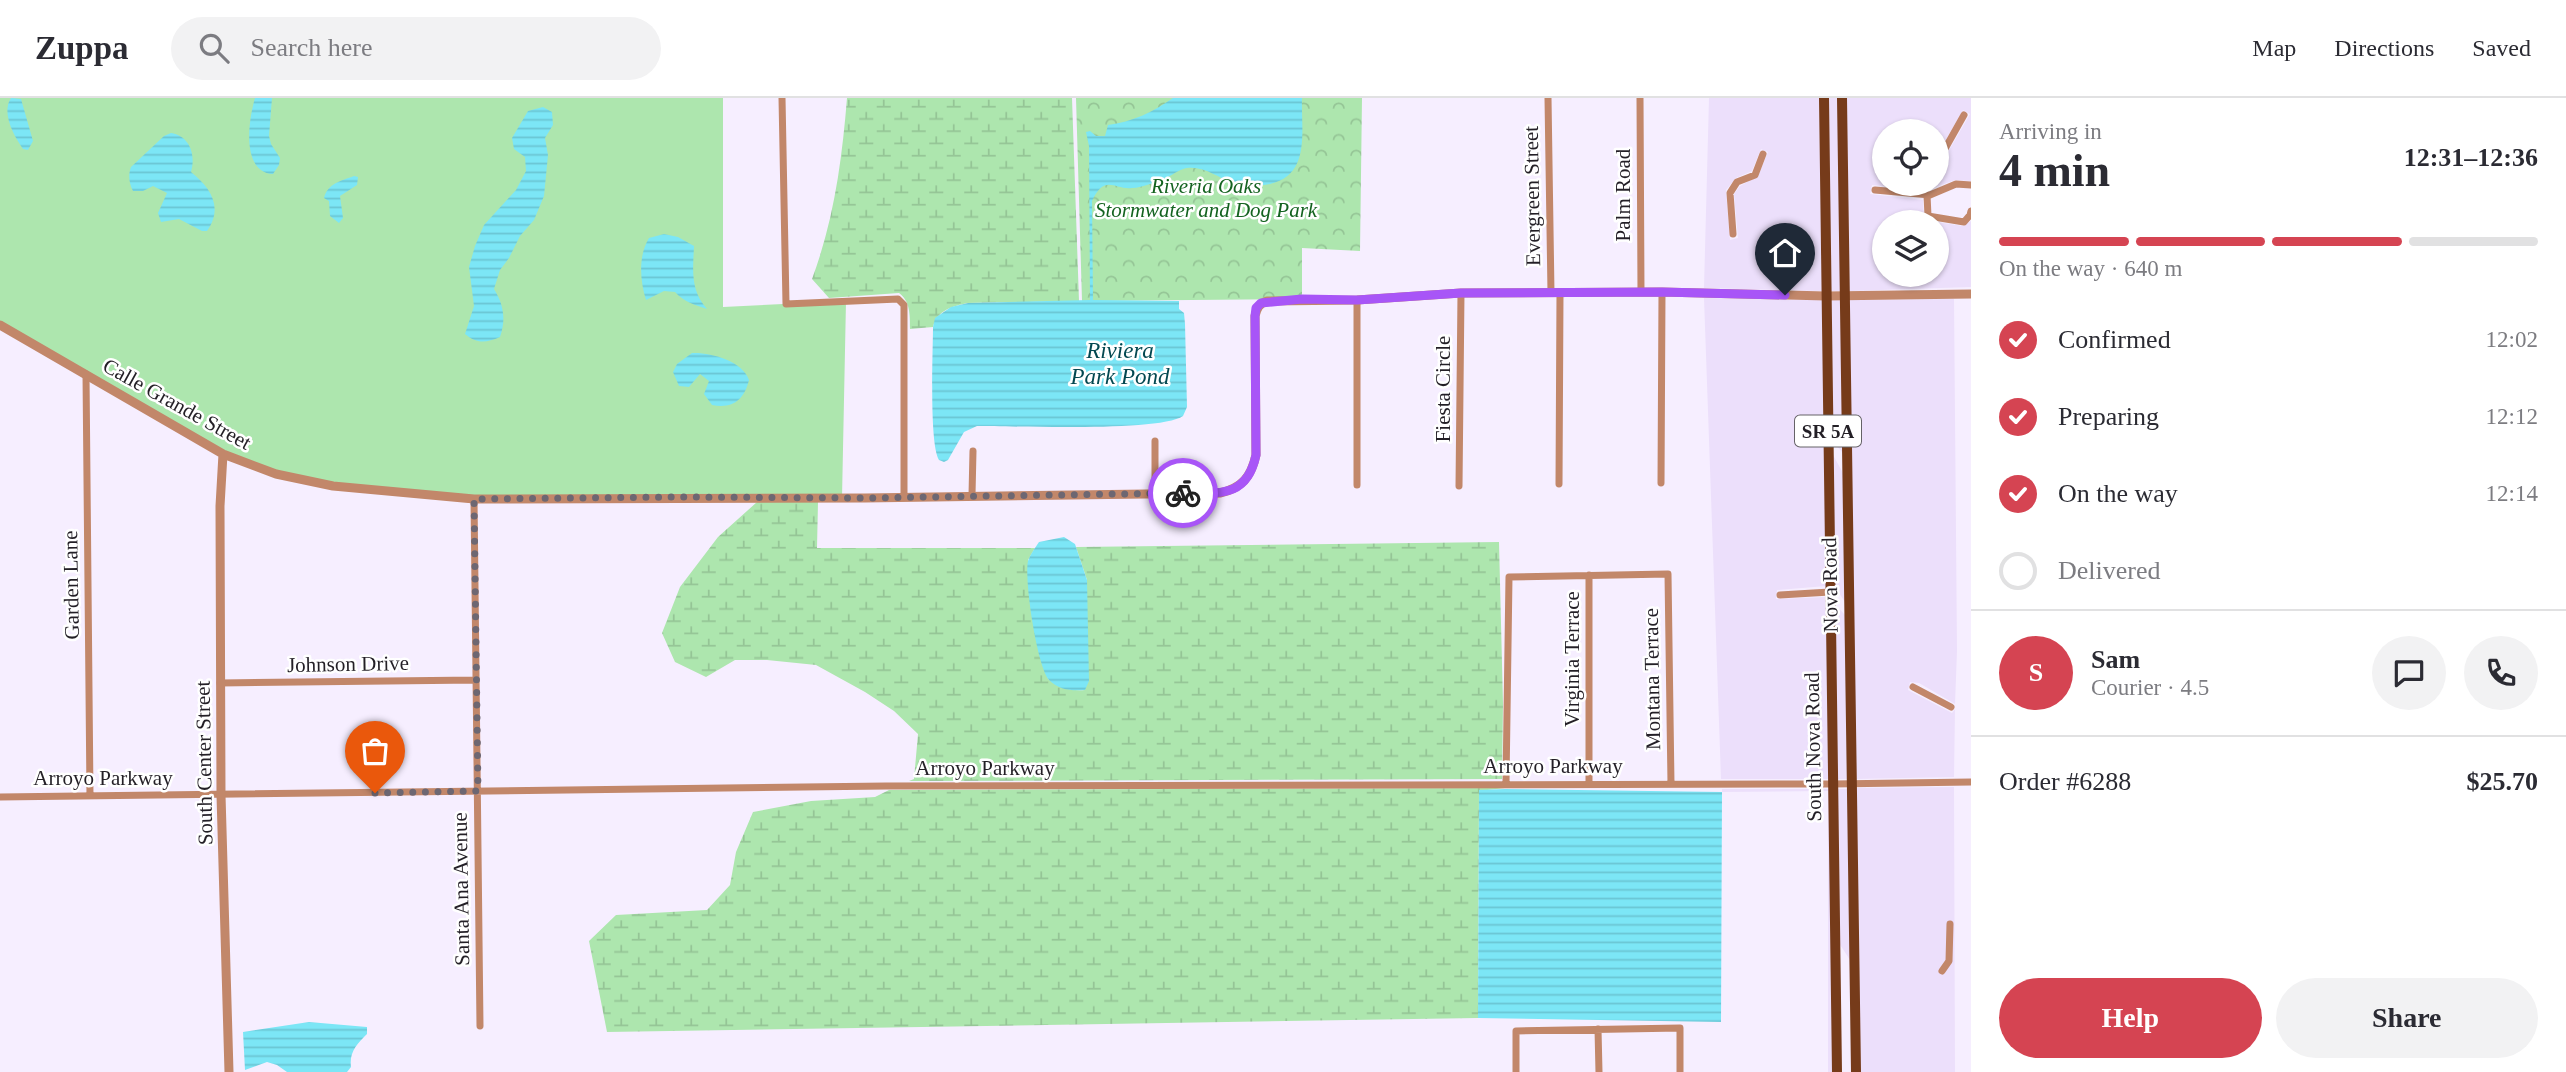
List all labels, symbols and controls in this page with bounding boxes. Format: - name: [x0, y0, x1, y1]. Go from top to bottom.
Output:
- search box: [171, 17, 661, 80]
- icon: search: [195, 29, 233, 67]
- text: Zuppa: [35, 30, 129, 66]
- text: Search here: [251, 33, 373, 62]
- text: Map: [2252, 35, 2296, 61]
- text: Directions: [2334, 35, 2434, 61]
- text: Saved: [2472, 35, 2531, 61]
- map controls: [1872, 119, 1949, 287]
- button: locate: [1872, 119, 1949, 196]
- text: Arriving in: [1999, 119, 2102, 144]
- street label: Evergreen Street: [1519, 126, 1545, 266]
- text: 12:31–12:36: [2404, 143, 2538, 172]
- text: 4 min: [1999, 145, 2110, 196]
- street label: Palm Road: [1611, 148, 1635, 241]
- park label: Riveria Oaks Stormwater and Dog Park: [1095, 174, 1318, 222]
- button: layers: [1872, 210, 1949, 287]
- pin: [1755, 223, 1815, 295]
- icon: home: [1766, 234, 1804, 272]
- text: On the way · 640 m: [1999, 256, 2182, 281]
- icon: check: [1999, 321, 2037, 359]
- text: Confirmed: [2058, 325, 2171, 354]
- text: 12:02: [2486, 327, 2538, 352]
- street label: Fiesta Circle: [1431, 336, 1455, 442]
- water label: Riviera Park Pond: [1069, 338, 1170, 389]
- street label: Calle Grande Street: [99, 353, 255, 455]
- icon: check: [1999, 398, 2037, 436]
- text: Preparing: [2058, 402, 2159, 431]
- text: 12:12: [2486, 404, 2538, 429]
- road number: SR 5A: [1795, 416, 1861, 446]
- courier: [1148, 458, 1218, 528]
- icon: bike: [1164, 474, 1202, 512]
- icon: check: [1999, 475, 2037, 513]
- text: On the way: [2058, 479, 2178, 508]
- text: 12:14: [2486, 481, 2538, 506]
- street label: Garden Lane: [58, 530, 84, 640]
- street label: Nova Road: [1817, 537, 1843, 633]
- text: Delivered: [2058, 556, 2161, 585]
- street label: Virginia Terrace: [1560, 591, 1584, 727]
- street label: Montana Terrace: [1639, 608, 1665, 750]
- button: chat: [2372, 636, 2446, 710]
- button: phone: [2464, 636, 2538, 710]
- text: Sam: [2091, 645, 2140, 674]
- street label: Johnson Drive: [287, 651, 409, 677]
- text: S: [2029, 658, 2043, 687]
- street label: South Nova Road: [1800, 672, 1826, 822]
- text: Courier · 4.5: [2091, 675, 2209, 700]
- street label: South Center Street: [191, 680, 217, 845]
- pin: [345, 721, 405, 793]
- icon: bag: [356, 732, 394, 770]
- street label: Arroyo Parkway: [1483, 754, 1623, 778]
- street label: Arroyo Parkway: [915, 756, 1055, 780]
- street label: Arroyo Parkway: [33, 766, 173, 790]
- text: Order #6288: [1999, 767, 2131, 796]
- text: $25.70: [2467, 767, 2538, 796]
- street label: Santa Ana Avenue: [448, 812, 474, 966]
- button: Help: [1999, 978, 2262, 1058]
- button: Share: [2276, 978, 2538, 1058]

